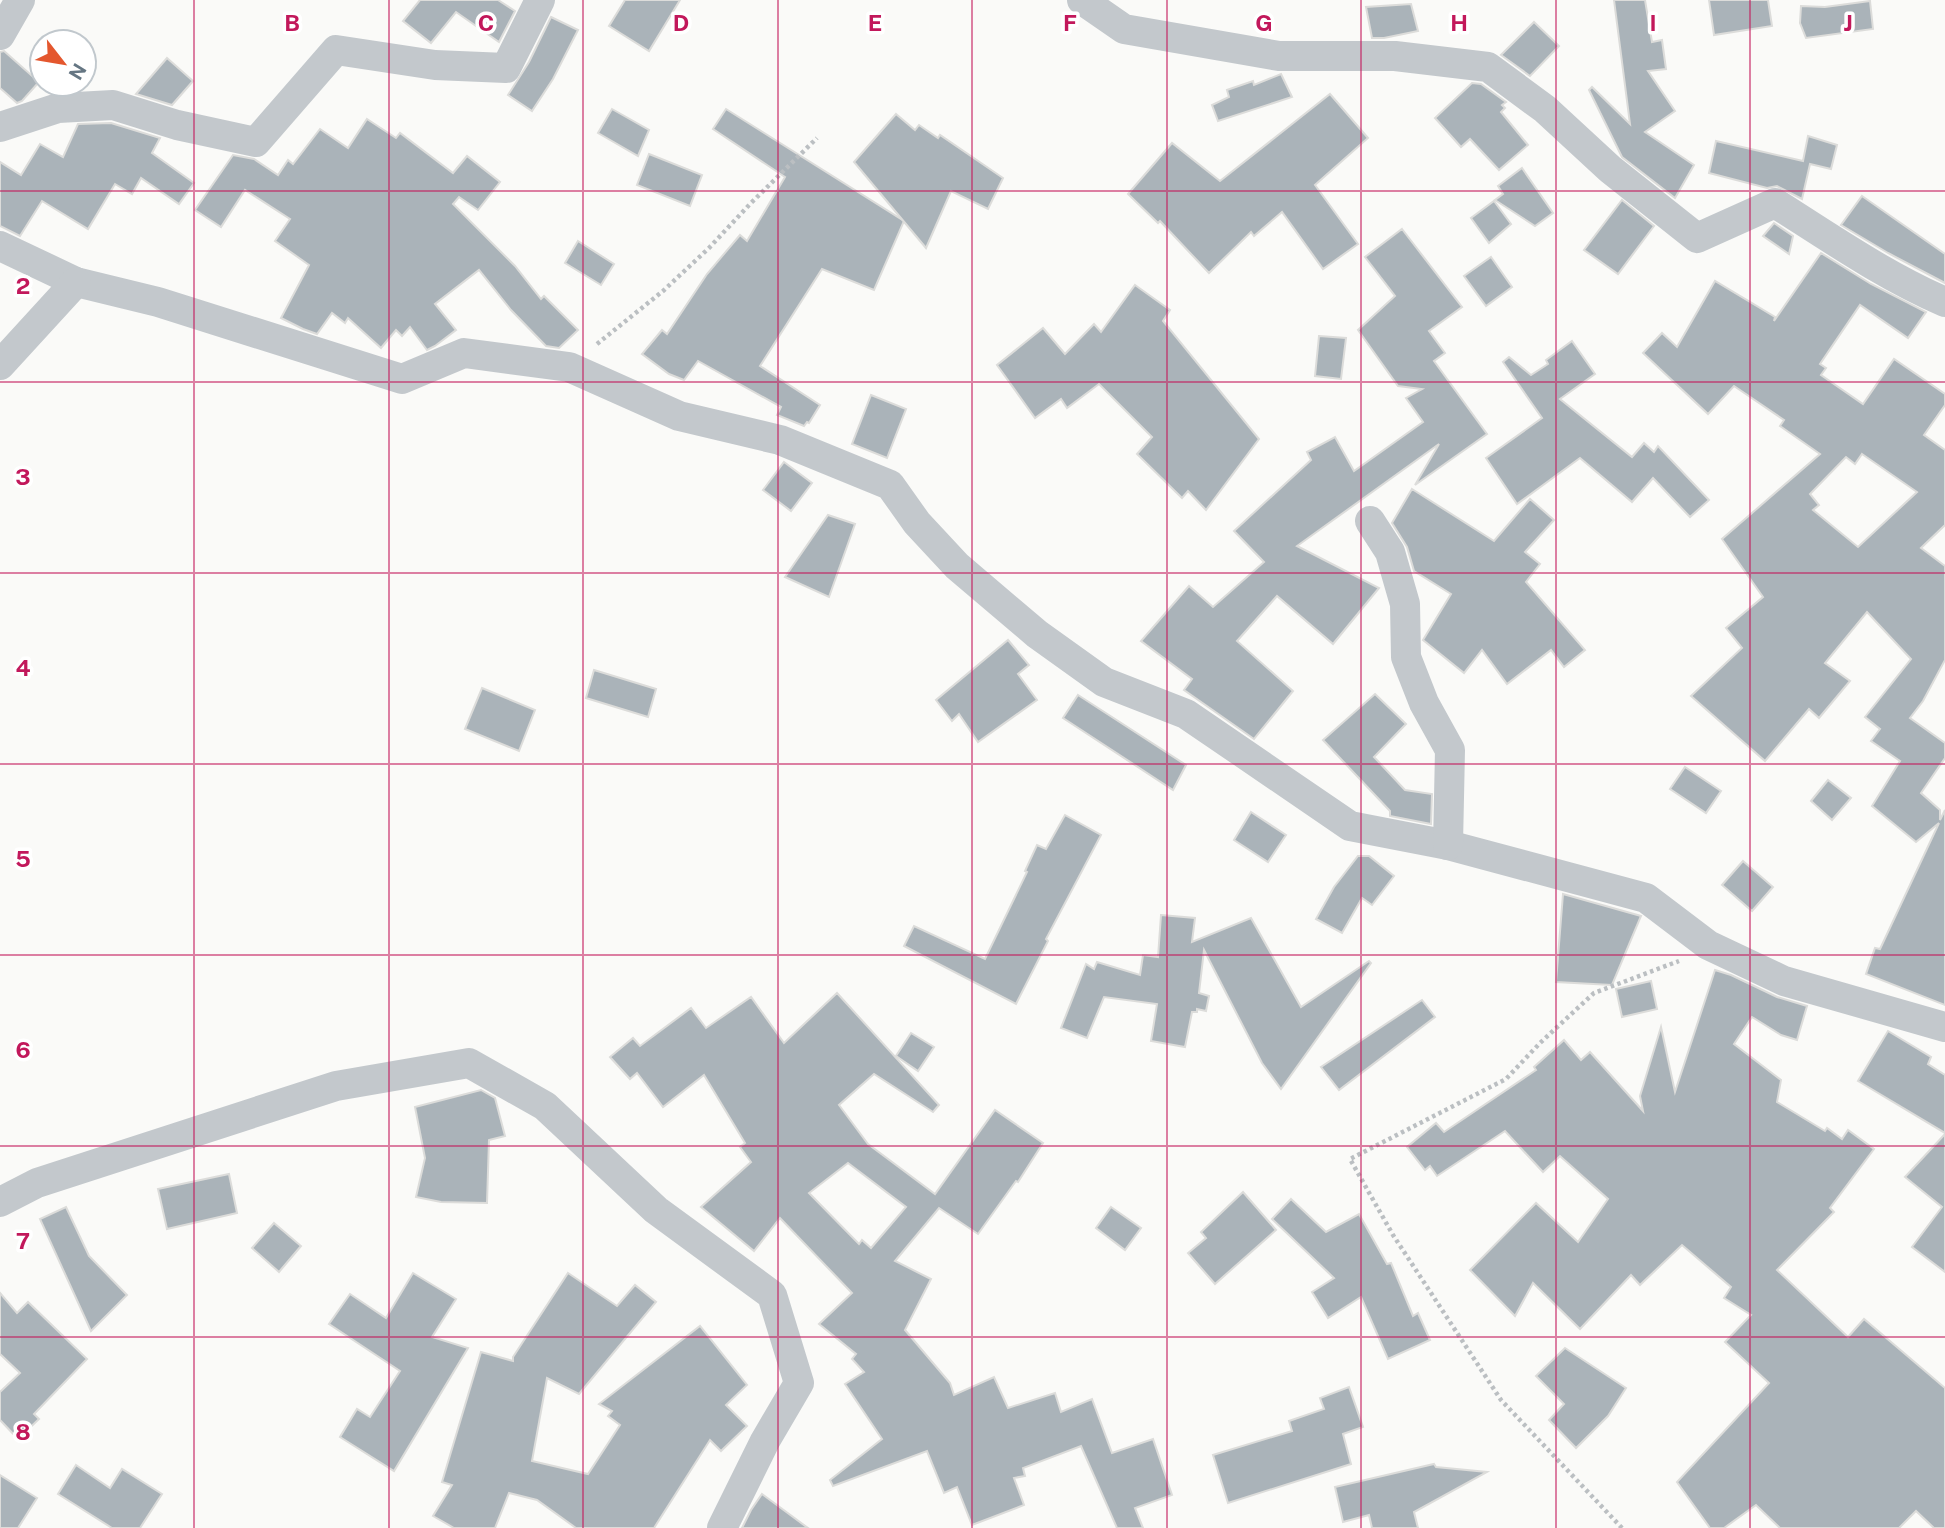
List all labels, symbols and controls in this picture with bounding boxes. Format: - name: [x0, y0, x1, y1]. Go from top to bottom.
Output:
- text: B: [284, 9, 300, 36]
- text: C: [478, 9, 494, 36]
- text: D: [673, 9, 689, 36]
- text: E: [868, 9, 882, 36]
- text: F: [1063, 9, 1077, 36]
- text: G: [1255, 9, 1273, 36]
- text: H: [1450, 9, 1468, 36]
- text: I: [1649, 9, 1657, 36]
- text: J: [1843, 9, 1853, 36]
- north arrow: [28, 28, 98, 98]
- text: N: [64, 60, 91, 84]
- text: 2: [16, 272, 30, 299]
- text: 3: [15, 463, 31, 490]
- text: 4: [15, 654, 31, 681]
- text: 5: [15, 845, 31, 872]
- text: 6: [15, 1036, 31, 1063]
- text: 7: [16, 1227, 30, 1254]
- text: 8: [15, 1418, 31, 1445]

